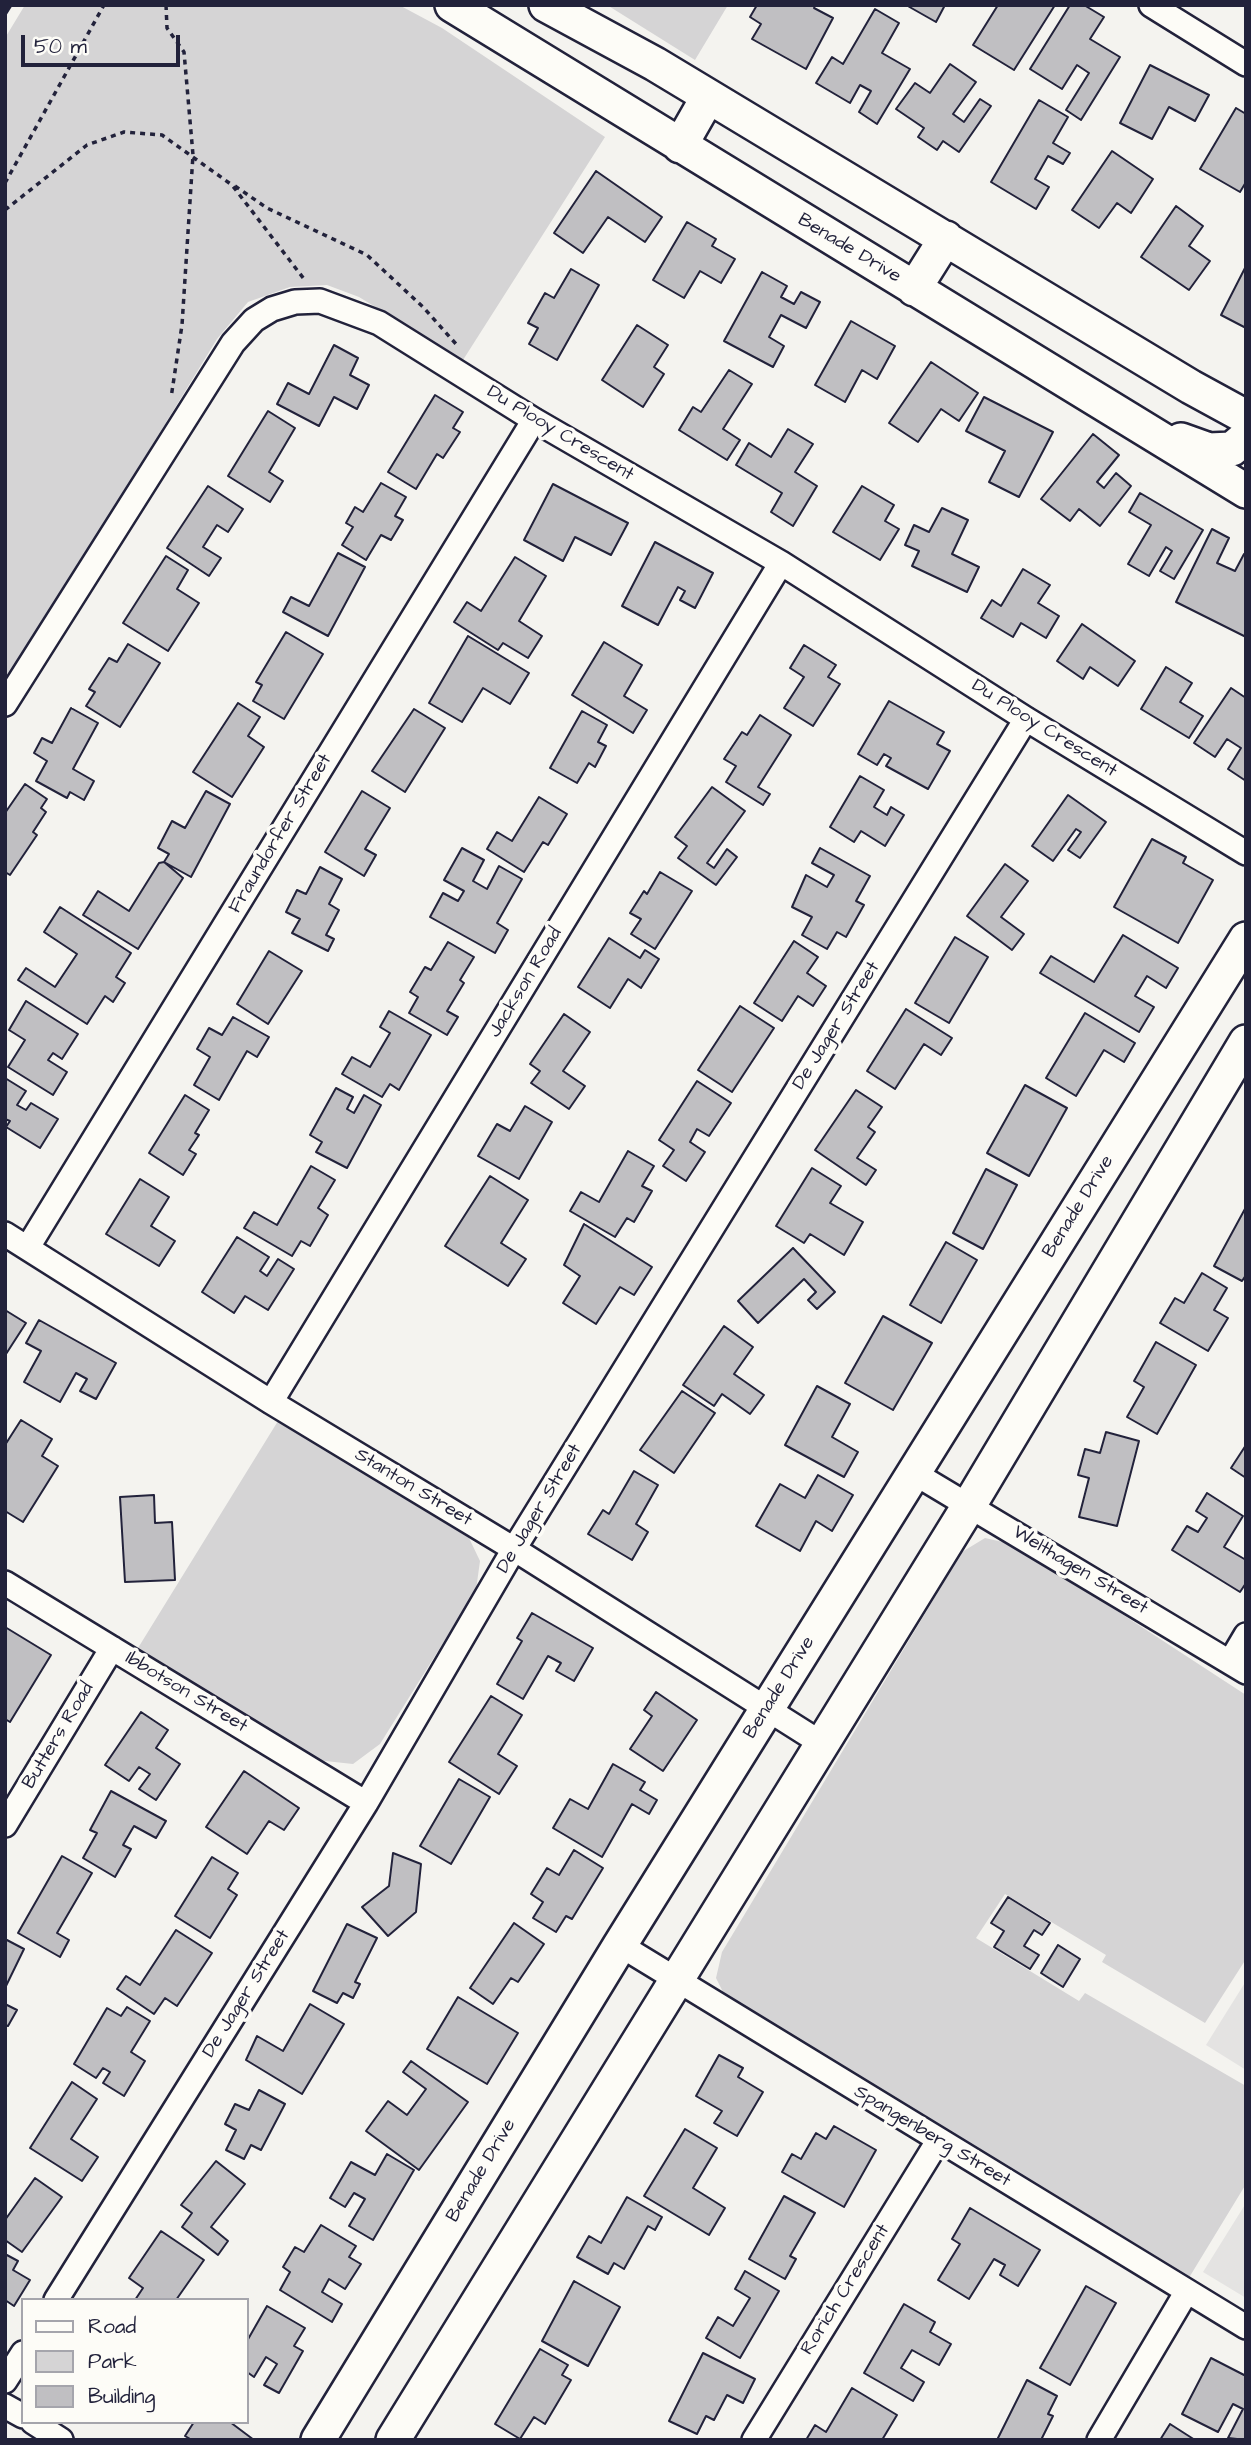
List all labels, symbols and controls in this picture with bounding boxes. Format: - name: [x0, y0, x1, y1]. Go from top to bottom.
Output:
- scale bar: [24, 21, 184, 65]
- text: 50 m: [34, 32, 87, 61]
- street label: Benade Drive: [793, 209, 905, 289]
- street label: Du Plooy Crescent: [482, 381, 638, 487]
- street label: Du Plooy Crescent: [967, 675, 1121, 783]
- street label: Fraundorfer Street: [224, 750, 338, 918]
- street label: Jackson Road: [484, 924, 568, 1042]
- street label: De Jager Street: [788, 958, 886, 1094]
- street label: Benade Drive: [1038, 1152, 1120, 1262]
- street label: De Jager Street: [492, 1440, 588, 1578]
- street label: Stanton Street: [350, 1444, 476, 1532]
- street label: Welthagen Street: [1008, 1522, 1152, 1620]
- street label: Benade Drive: [739, 1633, 821, 1743]
- street label: Ibbotson Street: [121, 1648, 251, 1738]
- street label: Butters Road: [18, 1679, 100, 1793]
- street label: De Jager Street: [198, 1926, 296, 2062]
- street label: Spangenberg Street: [849, 2081, 1015, 2193]
- street label: Benade Drive: [442, 2115, 522, 2227]
- street label: Rorich Crescent: [797, 2220, 895, 2360]
- legend: [21, 2298, 248, 2424]
- text: Road: [88, 2312, 136, 2341]
- text: Park: [88, 2347, 137, 2376]
- text: Building: [88, 2382, 155, 2411]

